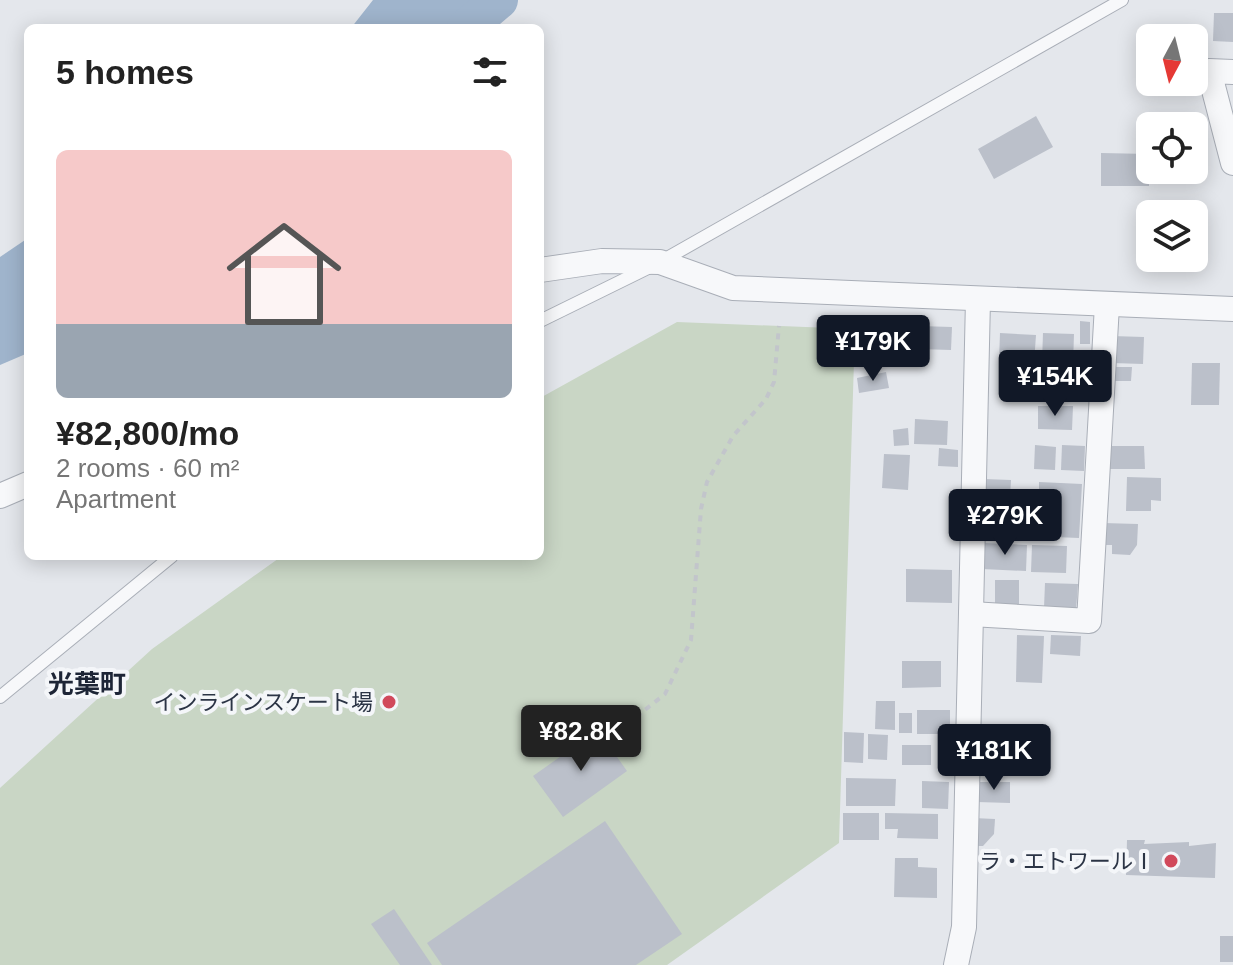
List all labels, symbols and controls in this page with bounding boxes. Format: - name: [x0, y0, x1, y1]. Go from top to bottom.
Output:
- north arrow: [1136, 24, 1208, 96]
- map controls: [1136, 24, 1208, 272]
- icon: filters: [468, 50, 512, 94]
- text: 5 homes: [56, 53, 194, 91]
- button: locate: [1136, 112, 1208, 184]
- button: layers: [1136, 200, 1208, 272]
- icon: home: [212, 202, 356, 346]
- pin: ¥179K: [817, 315, 929, 383]
- text: ¥179K: [835, 326, 911, 356]
- pin: ¥154K: [999, 350, 1111, 418]
- text: ¥154K: [1017, 361, 1093, 391]
- text: ¥82,800/mo: [56, 414, 239, 452]
- text: 2 rooms · 60 m²: [56, 453, 240, 483]
- text: Apartment: [56, 484, 176, 514]
- pin: ¥279K: [949, 489, 1061, 557]
- text: ¥279K: [967, 500, 1043, 530]
- district label: 光葉町: [48, 669, 126, 699]
- place label: インラインスケート場: [153, 690, 373, 715]
- marker: インラインスケート場: [380, 693, 398, 711]
- pin: ¥82.8K: [516, 705, 646, 773]
- text: ¥82.8K: [539, 716, 623, 746]
- pin: ¥181K: [938, 724, 1050, 792]
- text: ¥181K: [956, 735, 1032, 765]
- place label: ラ・エトワールⅠ: [979, 849, 1155, 874]
- marker: ラ・エトワールⅠ: [1162, 852, 1180, 870]

